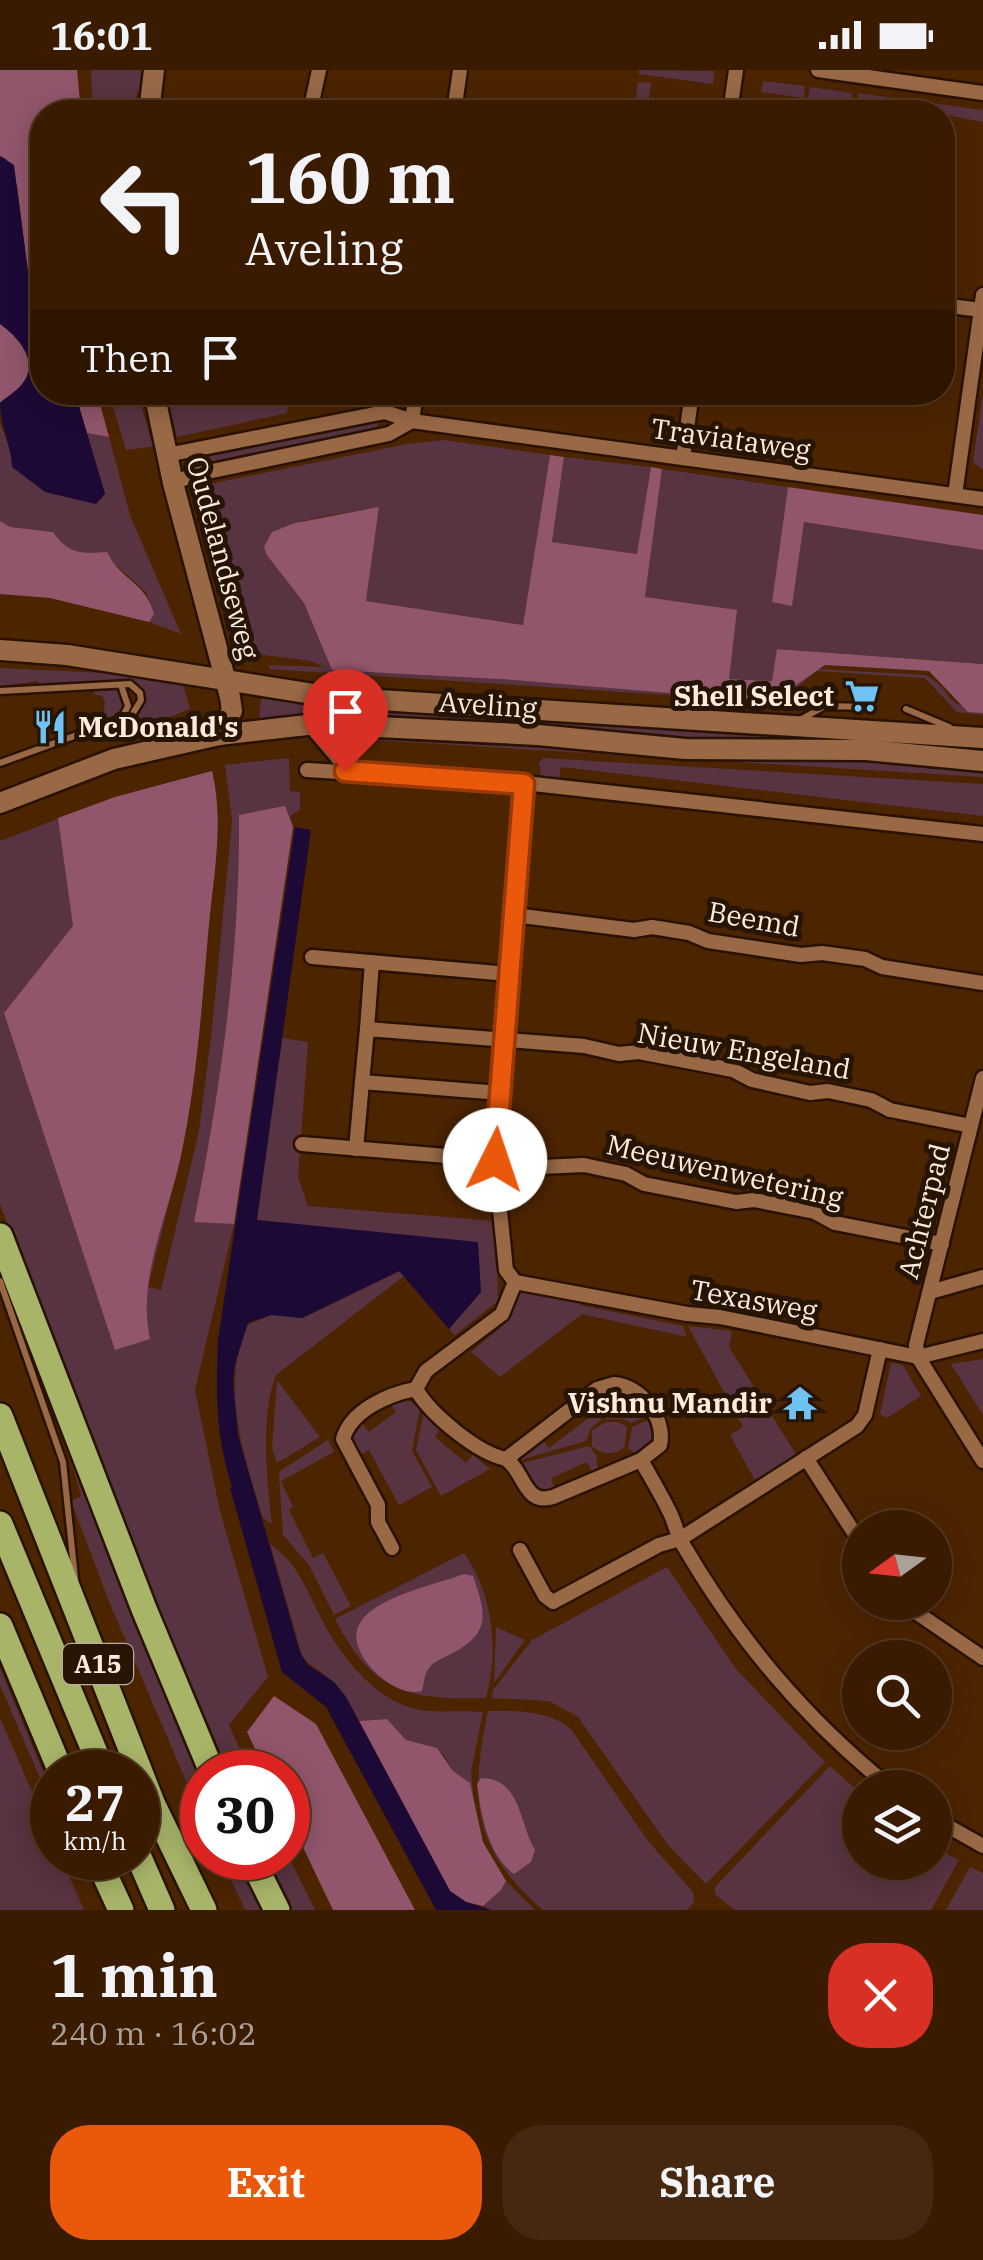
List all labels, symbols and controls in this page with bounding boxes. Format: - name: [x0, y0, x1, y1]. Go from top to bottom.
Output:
- text: 16:01: [50, 11, 153, 60]
- text: 160 m: [245, 131, 455, 222]
- icon: left: [80, 140, 210, 270]
- text: Aveling: [245, 219, 403, 277]
- icon: arrive: [193, 330, 248, 385]
- text: Then: [80, 333, 173, 382]
- street label: Traviataweg: [649, 409, 813, 468]
- street label: Oudelandseweg: [179, 452, 268, 663]
- pin: [303, 669, 388, 772]
- place label: Shell Select: [674, 677, 834, 714]
- supermarket icon: Shell Select: [843, 677, 881, 715]
- street label: Aveling: [438, 683, 538, 726]
- icon: arrive: [318, 684, 373, 739]
- restaurant icon: McDonald's: [31, 708, 69, 746]
- place label: McDonald's: [78, 708, 239, 745]
- street label: Beemd: [705, 892, 803, 945]
- street label: Nieuw Engeland: [635, 1014, 854, 1087]
- position arrow: [443, 1108, 547, 1212]
- street label: Meeuwenwetering: [603, 1125, 847, 1216]
- street label: Achterpad: [889, 1139, 958, 1282]
- street label: Texasweg: [688, 1270, 820, 1329]
- place label: Vishnu Mandir: [568, 1384, 772, 1421]
- temple icon: Vishnu Mandir: [781, 1384, 819, 1422]
- north arrow: [842, 1510, 952, 1620]
- map controls: [842, 1510, 952, 1880]
- button: search: [842, 1640, 952, 1750]
- road number: A15: [63, 1644, 133, 1684]
- speed limit sign: 30: [180, 1750, 310, 1880]
- text: 27: [65, 1770, 125, 1835]
- button: layers: [842, 1770, 952, 1880]
- text: km/h: [63, 1824, 127, 1857]
- text: 1 min: [50, 1935, 218, 2014]
- button: close: [828, 1943, 933, 2048]
- text: 240 m · 16:02: [50, 2012, 257, 2054]
- button: Exit: [50, 2125, 482, 2240]
- button: Share: [502, 2125, 933, 2240]

